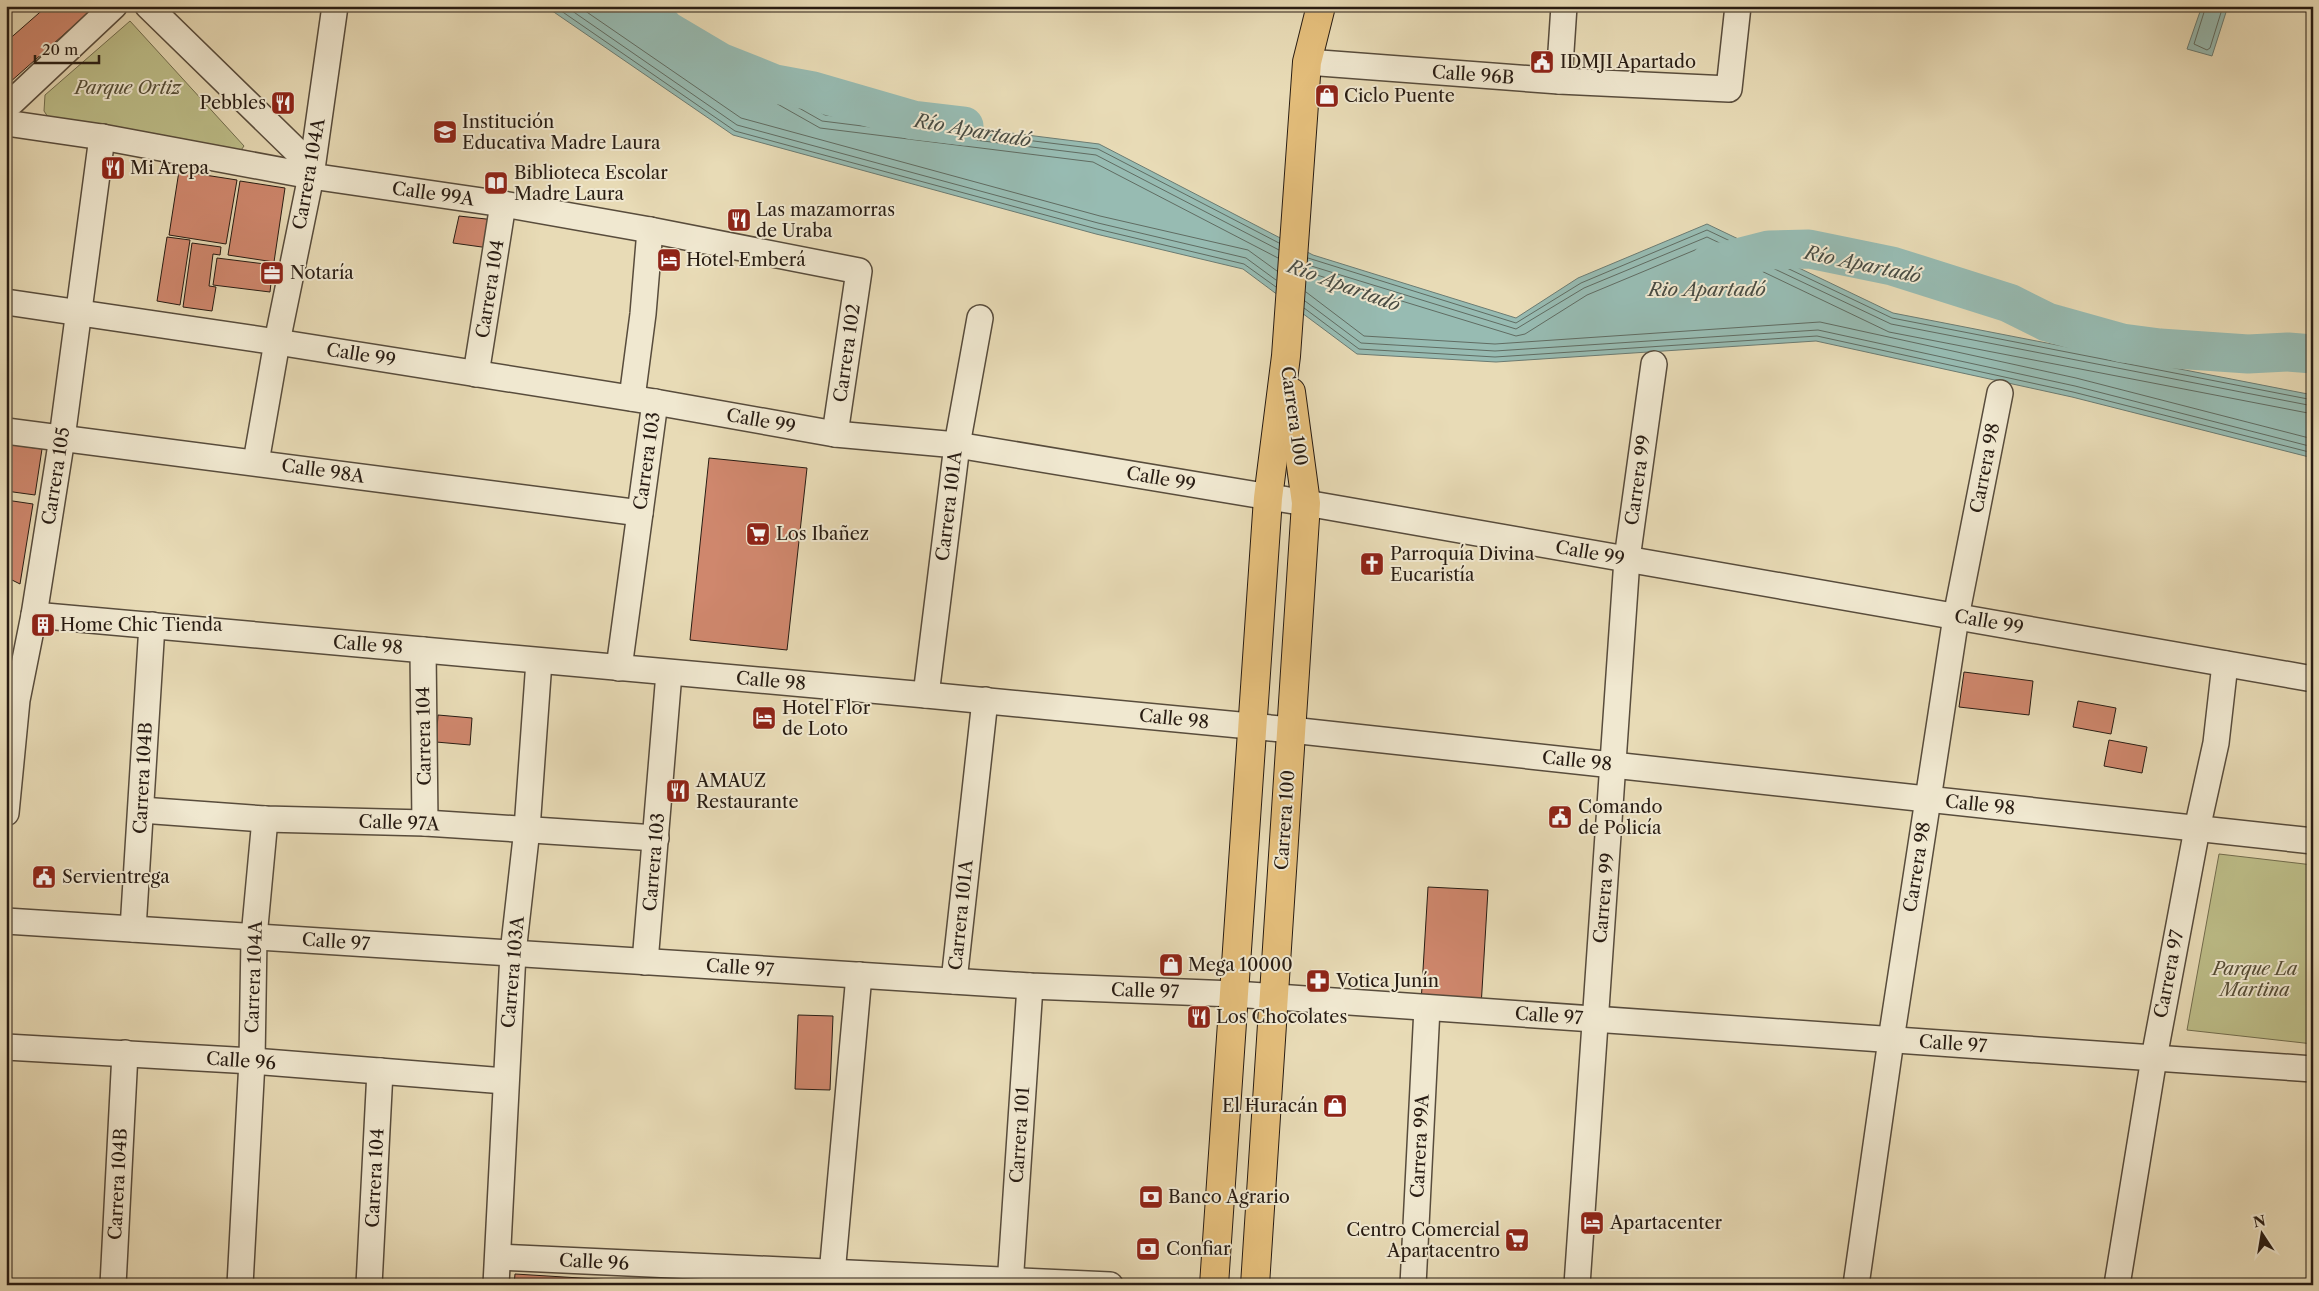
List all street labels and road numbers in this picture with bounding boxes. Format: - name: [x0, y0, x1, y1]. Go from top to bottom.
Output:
- street label: Calle 96B: [1431, 61, 1515, 89]
- street label: Carrera 104A: [288, 116, 330, 231]
- street label: Calle 99A: [390, 177, 476, 211]
- street label: Carrera 104: [471, 238, 509, 340]
- street label: Carrera 102: [829, 302, 865, 404]
- street label: Calle 99: [325, 339, 397, 371]
- street label: Carrera 100: [1276, 365, 1312, 467]
- street label: Calle 99: [725, 404, 797, 438]
- street label: Carrera 103: [629, 411, 665, 511]
- street label: Carrera 98: [1966, 421, 2004, 515]
- street label: Carrera 105: [37, 426, 75, 526]
- street label: Carrera 99: [1621, 433, 1655, 527]
- street label: Carrera 101A: [931, 449, 967, 562]
- street label: Calle 98A: [280, 454, 367, 488]
- street label: Calle 99: [1125, 462, 1197, 496]
- street label: Calle 99: [1554, 536, 1626, 570]
- street label: Calle 99: [1953, 605, 2025, 639]
- street label: Calle 98: [332, 631, 404, 659]
- street label: Calle 98: [735, 667, 807, 695]
- street label: Carrera 104: [412, 686, 436, 786]
- street label: Calle 98: [1138, 704, 1210, 734]
- street label: Carrera 104B: [129, 722, 157, 834]
- street label: Calle 98: [1541, 746, 1613, 776]
- street label: Carrera 100: [1271, 769, 1299, 871]
- street label: Calle 98: [1944, 790, 2016, 820]
- street label: Calle 97A: [358, 811, 441, 835]
- street label: Carrera 103: [639, 812, 669, 912]
- street label: Carrera 98: [1899, 820, 1935, 914]
- street label: Carrera 99: [1589, 852, 1619, 944]
- street label: Carrera 101A: [944, 858, 978, 971]
- street label: Carrera 103A: [497, 915, 529, 1029]
- street label: Carrera 104A: [241, 920, 267, 1034]
- street label: Carrera 97: [2150, 928, 2188, 1020]
- street label: Calle 97: [301, 929, 371, 955]
- street label: Calle 97: [705, 955, 775, 981]
- street label: Calle 97: [1110, 979, 1180, 1003]
- street label: Calle 97: [1514, 1003, 1584, 1029]
- street label: Calle 97: [1918, 1031, 1988, 1057]
- street label: Calle 96: [205, 1048, 277, 1074]
- street label: Carrera 101: [1006, 1086, 1034, 1184]
- street label: Carrera 99A: [1406, 1093, 1434, 1198]
- street label: Carrera 104B: [104, 1128, 132, 1240]
- street label: Carrera 104: [361, 1128, 389, 1228]
- street label: Calle 96: [558, 1249, 630, 1275]

